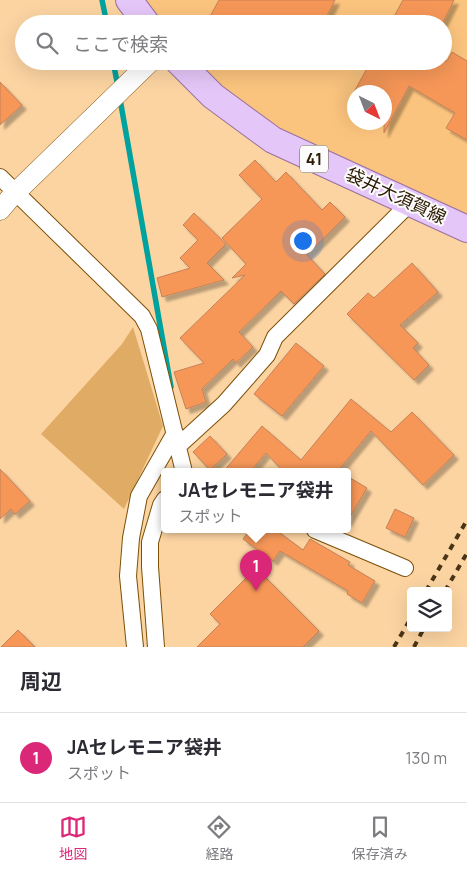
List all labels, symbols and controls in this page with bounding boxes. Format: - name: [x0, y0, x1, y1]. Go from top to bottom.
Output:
- search box: [15, 15, 452, 70]
- icon: search: [33, 29, 61, 57]
- text: ここで検索: [73, 31, 168, 57]
- north arrow: [347, 85, 392, 130]
- road number: 41: [300, 146, 328, 172]
- street label: 袋井大須賀線: [342, 161, 450, 229]
- your location: [290, 228, 316, 254]
- popup: [161, 468, 351, 533]
- text: JAセレモニア袋井: [179, 477, 333, 503]
- text: スポット: [179, 505, 243, 527]
- pin: 1: [240, 550, 272, 591]
- map controls: [407, 587, 452, 632]
- button: layers: [407, 587, 452, 632]
- text: 周辺: [20, 667, 62, 695]
- text: JAセレモニア袋井: [67, 734, 222, 760]
- text: 1: [32, 747, 40, 769]
- text: 130 m: [405, 747, 447, 769]
- text: スポット: [67, 762, 131, 784]
- tab: 地図: [59, 813, 87, 863]
- tab: 経路: [205, 813, 233, 863]
- tab: 保存済み: [352, 813, 408, 863]

